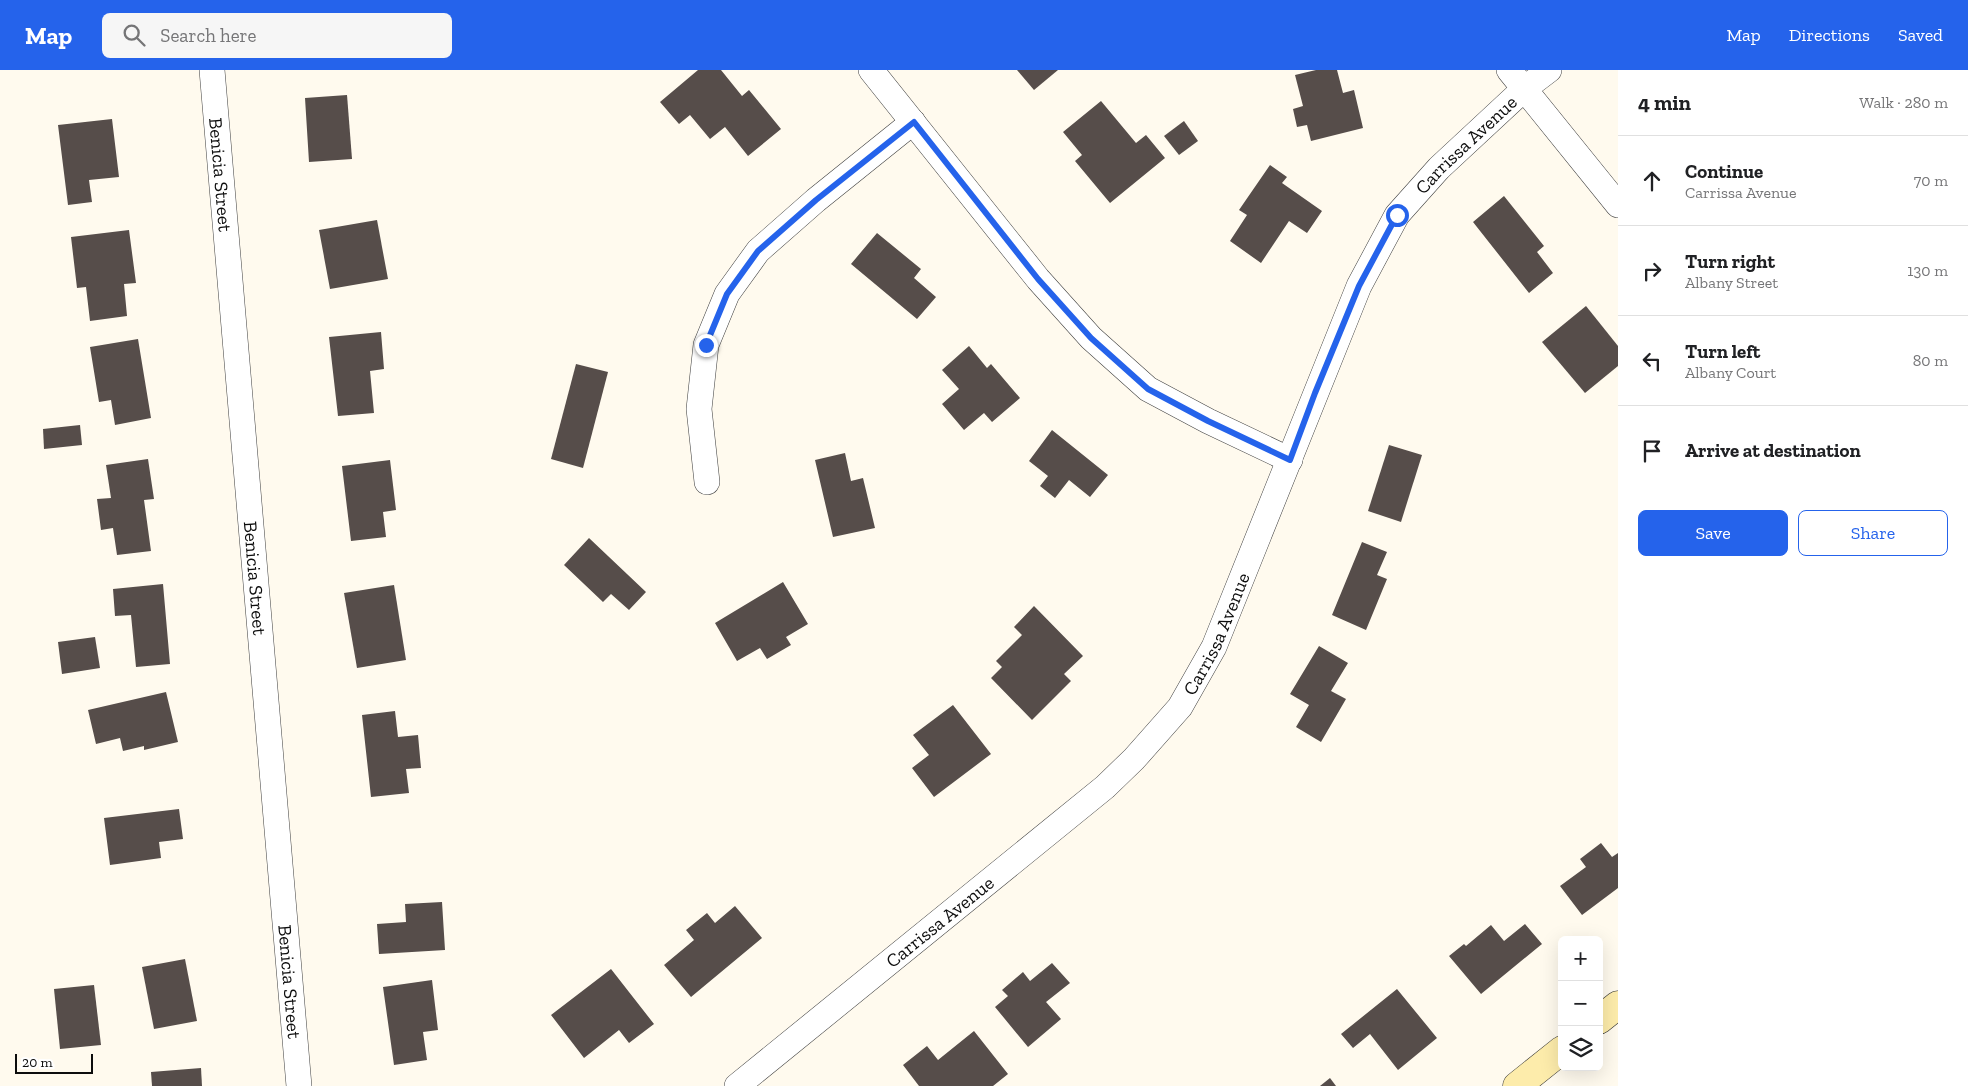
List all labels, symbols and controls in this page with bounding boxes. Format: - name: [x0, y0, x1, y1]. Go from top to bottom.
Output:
- search box: [102, 13, 452, 58]
- text: Map: [25, 21, 72, 50]
- icon: search: [120, 21, 148, 49]
- text: Search here: [160, 24, 257, 47]
- text: Map: [1726, 24, 1761, 46]
- text: Directions: [1789, 24, 1870, 46]
- text: Saved: [1898, 24, 1943, 46]
- text: 4 min: [1638, 90, 1691, 115]
- street label: Carrissa Avenue: [1410, 91, 1522, 199]
- text: Walk · 280 m: [1859, 93, 1948, 112]
- street label: Benicia Street: [204, 117, 237, 233]
- text: Continue: [1685, 160, 1763, 183]
- icon: ahead: [1638, 167, 1666, 195]
- text: 70 m: [1914, 171, 1948, 190]
- text: Carrissa Avenue: [1685, 183, 1797, 202]
- route start: [1386, 204, 1409, 227]
- text: Turn right: [1685, 250, 1775, 273]
- icon: right: [1638, 257, 1666, 285]
- text: 130 m: [1907, 261, 1948, 280]
- text: Albany Street: [1685, 273, 1778, 292]
- route end: [695, 334, 718, 357]
- text: Turn left: [1685, 340, 1760, 363]
- icon: left: [1638, 347, 1666, 375]
- text: 80 m: [1913, 351, 1948, 370]
- text: Albany Court: [1685, 363, 1776, 382]
- icon: arrive: [1638, 437, 1666, 465]
- text: Arrive at destination: [1685, 439, 1861, 462]
- button: Save: [1638, 510, 1788, 556]
- button: Share: [1798, 510, 1948, 556]
- street label: Benicia Street: [239, 520, 271, 636]
- street label: Carrissa Avenue: [1178, 569, 1255, 699]
- street label: Carrissa Avenue: [881, 871, 999, 973]
- street label: Benicia Street: [273, 924, 306, 1040]
- map controls: [1558, 936, 1603, 1071]
- button: +: [1558, 936, 1603, 981]
- button: −: [1558, 981, 1603, 1026]
- button: layers: [1558, 1026, 1603, 1071]
- scale bar: [15, 1051, 92, 1074]
- text: 20 m: [22, 1054, 53, 1071]

